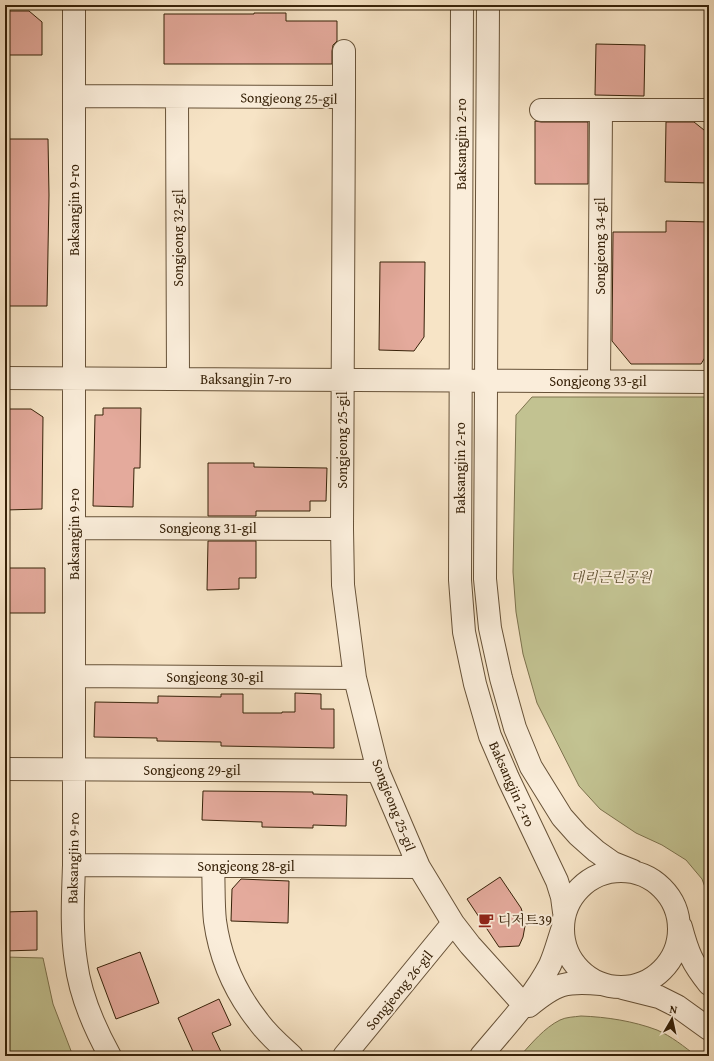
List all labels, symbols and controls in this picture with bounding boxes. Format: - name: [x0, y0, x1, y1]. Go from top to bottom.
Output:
- street label: Songjeong 25-gil: [240, 87, 338, 109]
- street label: Baksangjin 2-ro: [451, 98, 471, 190]
- street label: Baksangjin 9-ro: [64, 164, 84, 256]
- street label: Songjeong 32-gil: [168, 189, 188, 287]
- street label: Songjeong 34-gil: [590, 197, 610, 295]
- street label: Baksangjin 7-ro: [200, 369, 292, 389]
- street label: Songjeong 33-gil: [549, 371, 647, 391]
- street label: Songjeong 25-gil: [332, 391, 352, 489]
- street label: Baksangjin 2-ro: [450, 422, 470, 514]
- street label: Baksangjin 9-ro: [64, 488, 84, 580]
- street label: Songjeong 31-gil: [159, 518, 257, 538]
- park label: 대리근린공원: [570, 567, 653, 587]
- street label: Songjeong 30-gil: [166, 667, 264, 687]
- street label: Baksangjin 2-ro: [484, 738, 540, 830]
- street label: Songjeong 25-gil: [367, 756, 421, 854]
- street label: Songjeong 29-gil: [143, 760, 241, 780]
- street label: Baksangjin 9-ro: [62, 812, 84, 904]
- street label: Songjeong 28-gil: [197, 856, 295, 876]
- place label: 디저트39: [498, 910, 552, 930]
- cafe icon: 디저트39: [477, 911, 495, 929]
- street label: Songjeong 26-gil: [361, 946, 437, 1034]
- north arrow: [652, 999, 692, 1039]
- text: N: [669, 1001, 679, 1018]

